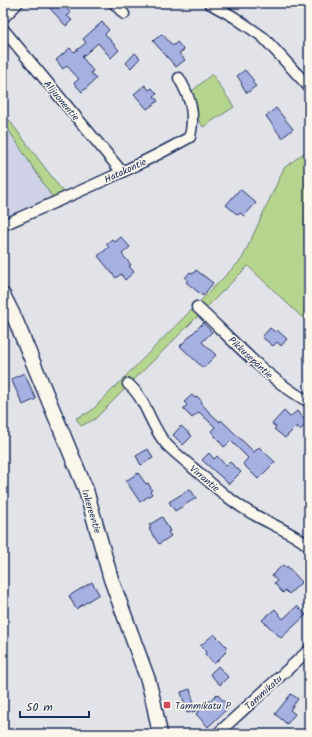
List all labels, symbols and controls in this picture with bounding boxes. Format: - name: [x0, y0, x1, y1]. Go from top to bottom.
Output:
- street label: Alijuonentie: [39, 77, 83, 125]
- street label: Hatakontie: [102, 154, 150, 188]
- street label: Pikkusepäntie: [224, 333, 277, 383]
- street label: Virrantie: [186, 461, 223, 496]
- street label: Inkereentie: [77, 487, 106, 536]
- street label: Tammikatu: [241, 671, 286, 714]
- scale bar: [20, 693, 89, 719]
- text: 50 m: [26, 698, 53, 717]
- place label: Tammikatu P: [175, 698, 231, 714]
- marker: Tammikatu P: [162, 700, 172, 710]

